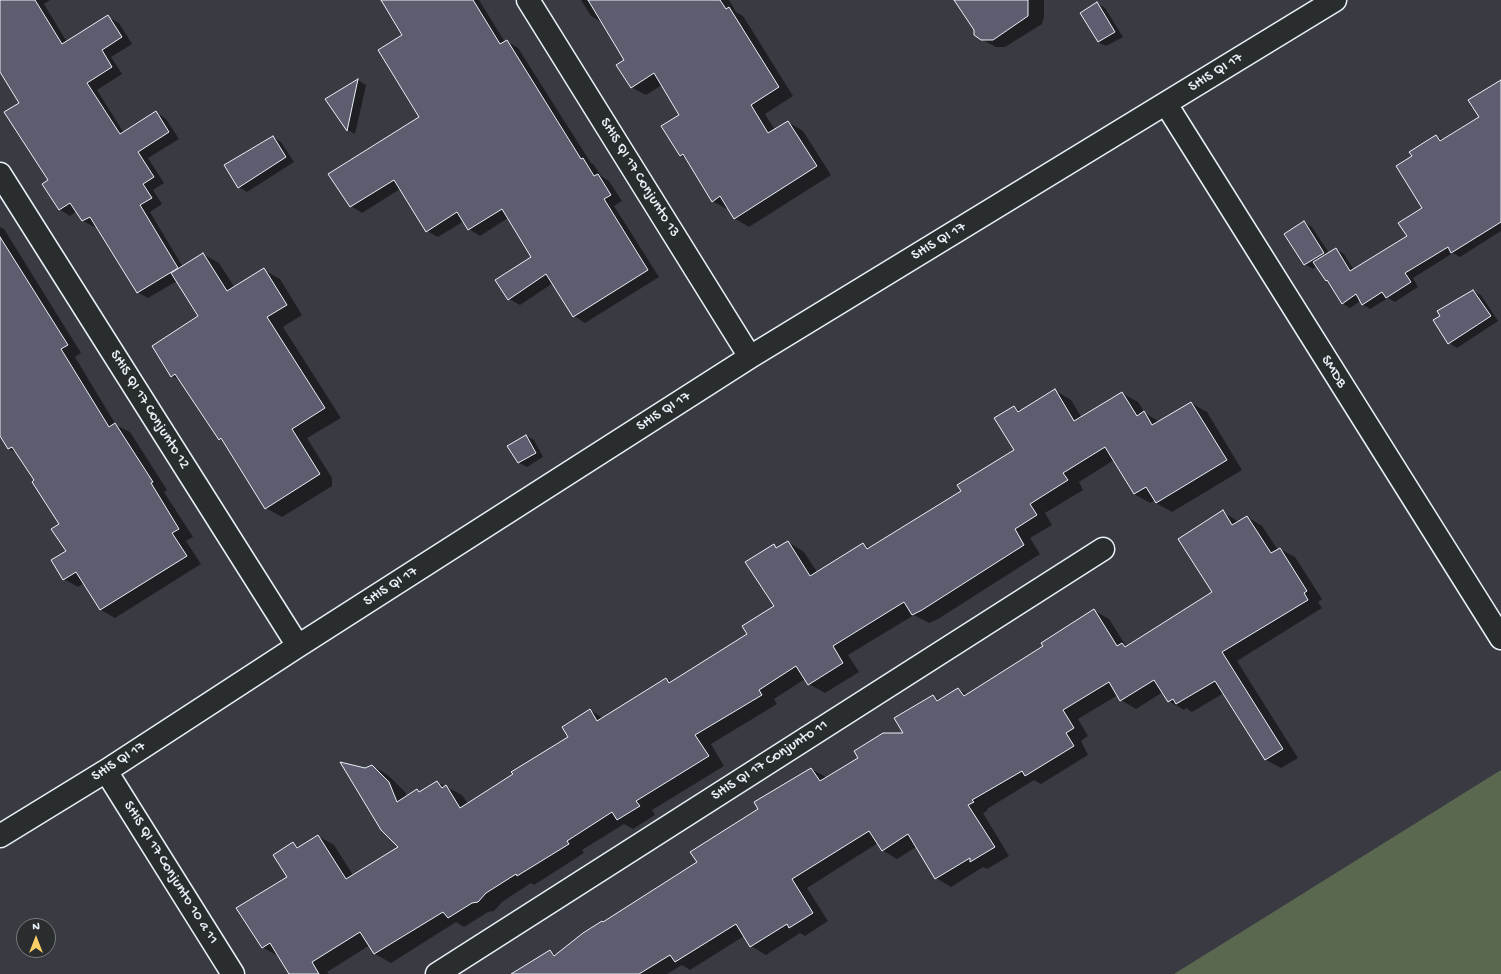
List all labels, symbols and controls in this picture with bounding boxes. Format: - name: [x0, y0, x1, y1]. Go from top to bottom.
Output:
- street label: SHIS QI 17: [1185, 49, 1247, 97]
- street label: SHIS QI 17 Conjunto 13: [595, 115, 683, 241]
- street label: SHIS QI 17: [908, 219, 970, 265]
- street label: SHIS QI 17 Conjunto 12: [105, 347, 193, 473]
- street label: SMDB: [1316, 352, 1350, 392]
- street label: SHIS QI 17: [634, 388, 694, 436]
- street label: SHIS QI 17: [361, 563, 421, 611]
- street label: SHIS QI 17 Conjunto 11: [708, 717, 832, 805]
- street label: SHIS QI 17: [89, 738, 149, 786]
- street label: SHIS QI 17 Conjunto 10 a 11: [119, 798, 221, 948]
- north arrow: [16, 918, 56, 958]
- text: N: [32, 921, 40, 933]

